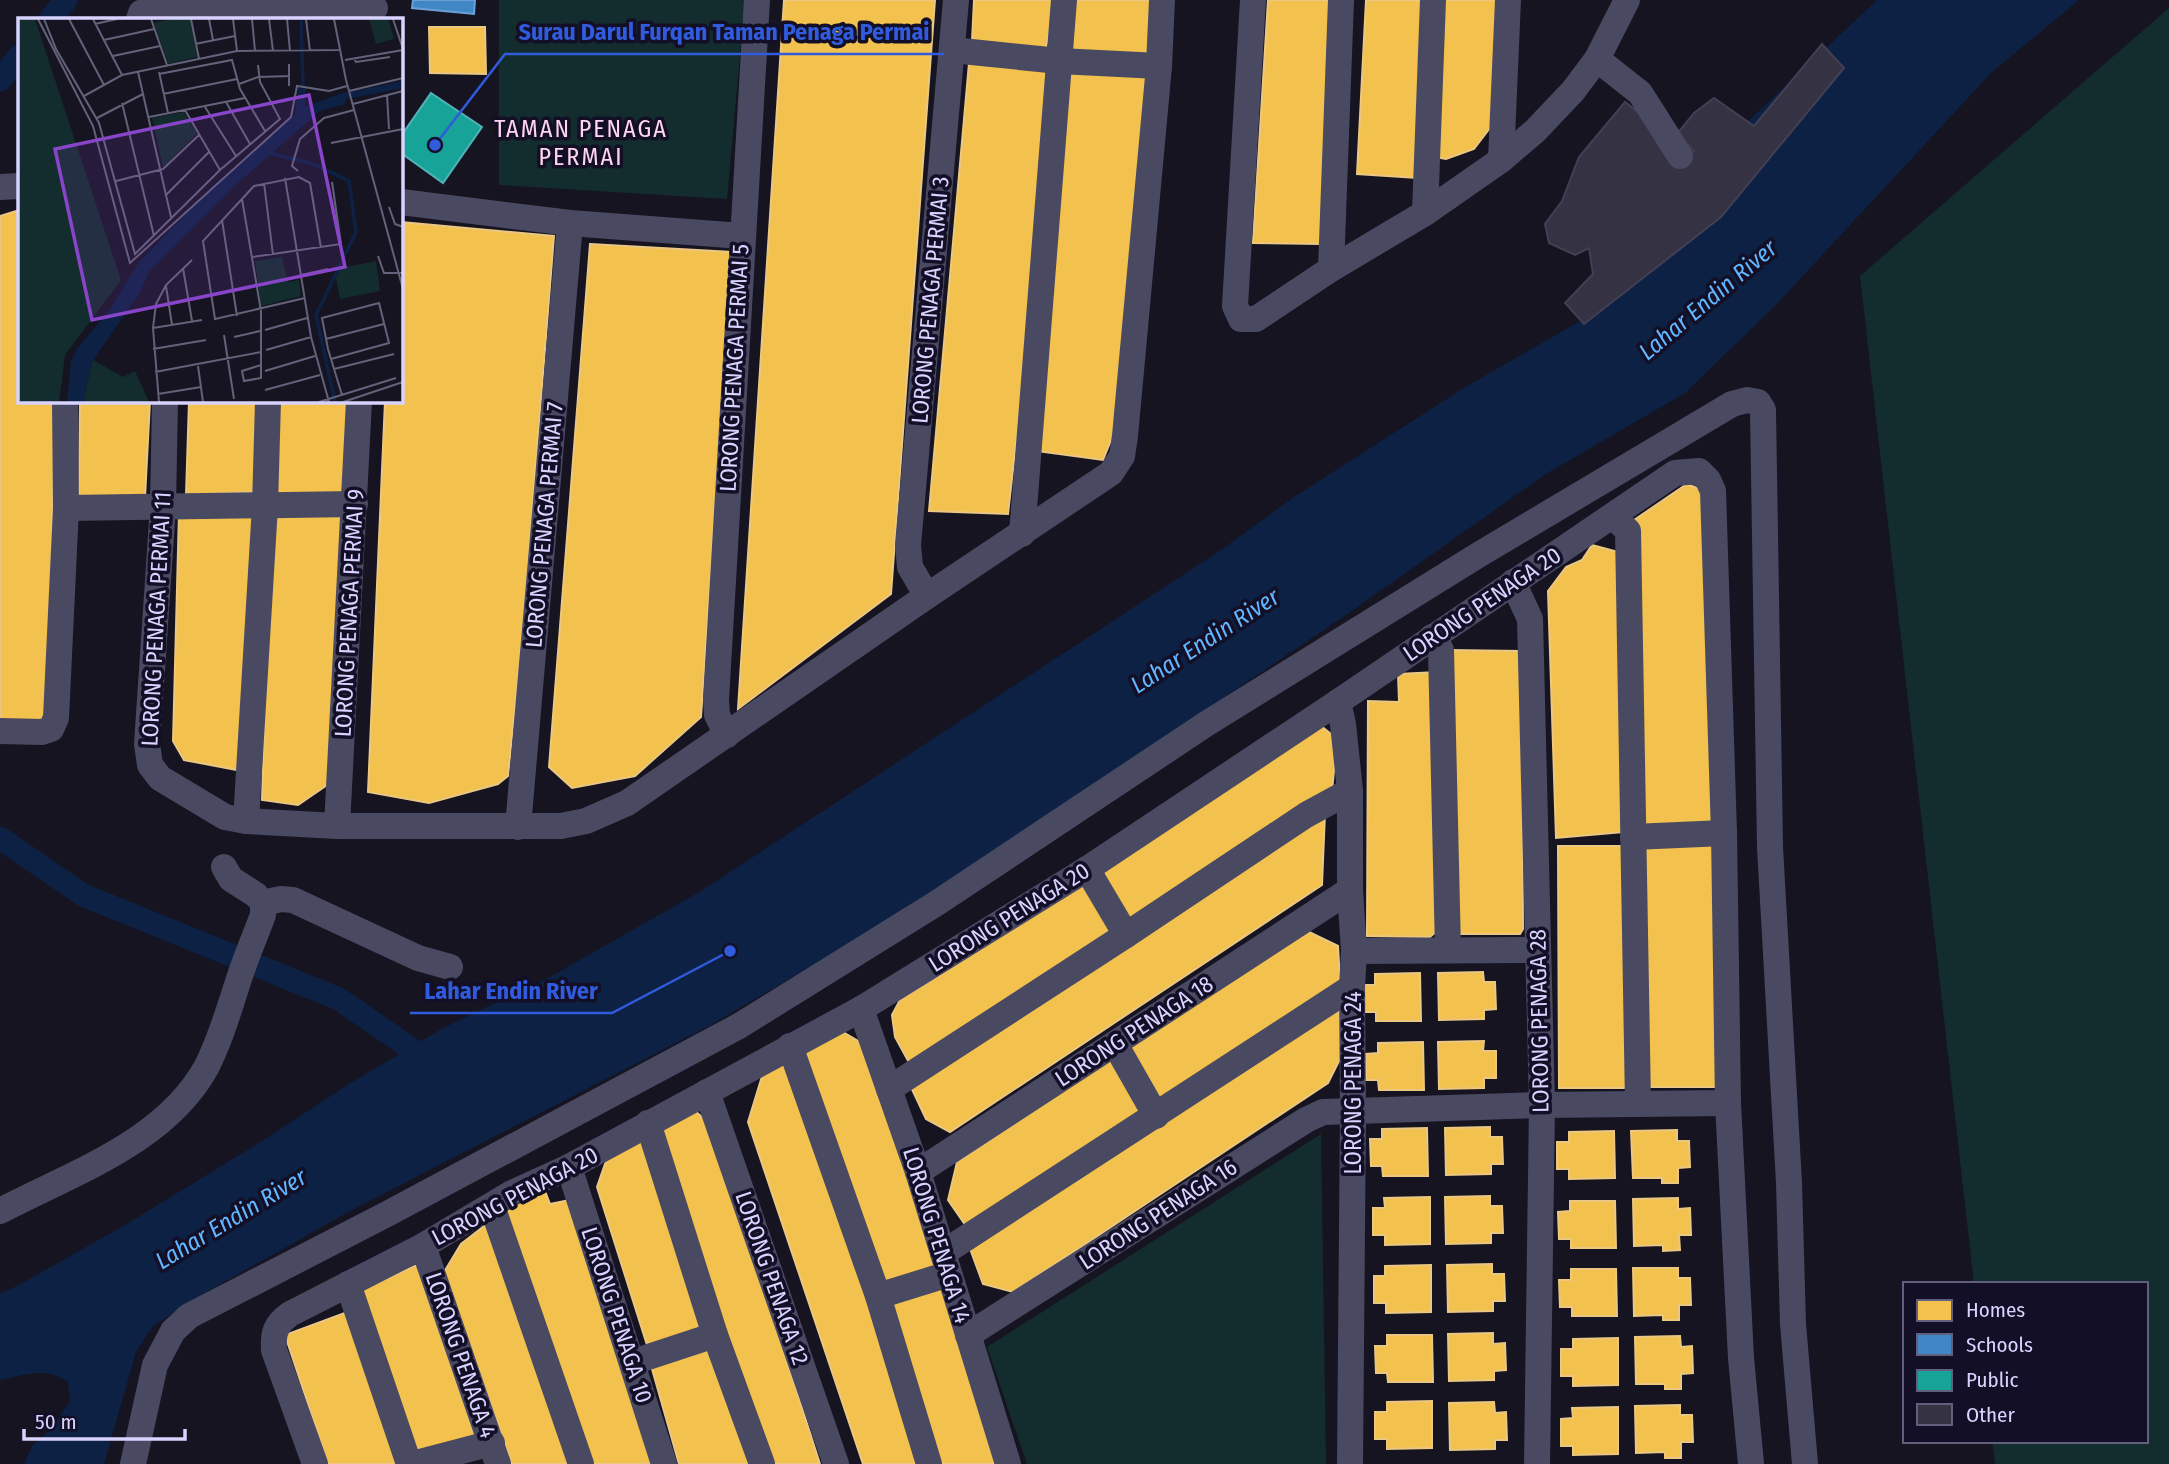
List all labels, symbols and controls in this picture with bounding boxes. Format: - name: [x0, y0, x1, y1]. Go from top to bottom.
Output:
- callout: Surau Darul Furqan Taman Penaga Permai: [505, 9, 944, 54]
- inset map: [18, 18, 402, 402]
- text: Surau Darul Furqan Taman Penaga Permai: [518, 18, 930, 46]
- district label: TAMAN PENAGA PERMAI: [494, 115, 668, 171]
- street label: LORONG PENAGA PERMAI 3: [905, 175, 955, 425]
- water label: Lahar Endin River: [1633, 234, 1783, 366]
- street label: LORONG PENAGA PERMAI 5: [714, 243, 754, 493]
- street label: LORONG PENAGA PERMAI 7: [519, 401, 569, 649]
- street label: LORONG PENAGA PERMAI 9: [329, 488, 369, 738]
- street label: LORONG PENAGA PERMAI 11: [135, 491, 177, 747]
- street label: LORONG PENAGA 20: [1398, 541, 1566, 667]
- water label: Lahar Endin River: [1126, 582, 1285, 699]
- street label: LORONG PENAGA 20: [923, 856, 1095, 978]
- street label: LORONG PENAGA 28: [1523, 929, 1555, 1113]
- callout: Lahar Endin River: [410, 968, 612, 1013]
- street label: LORONG PENAGA 18: [1050, 970, 1218, 1092]
- text: Lahar Endin River: [424, 977, 598, 1005]
- street label: LORONG PENAGA 24: [1339, 991, 1367, 1175]
- street label: LORONG PENAGA 20: [427, 1140, 603, 1252]
- street label: LORONG PENAGA 14: [897, 1144, 977, 1326]
- street label: LORONG PENAGA 16: [1074, 1153, 1242, 1275]
- water label: Lahar Endin River: [150, 1163, 312, 1275]
- street label: LORONG PENAGA 12: [729, 1188, 815, 1368]
- street label: LORONG PENAGA 10: [575, 1224, 659, 1406]
- street label: LORONG PENAGA 4: [420, 1268, 502, 1442]
- legend: [1903, 1282, 2148, 1443]
- text: Homes: [1966, 1297, 2025, 1323]
- text: Schools: [1966, 1332, 2033, 1358]
- text: Public: [1966, 1367, 2018, 1393]
- scale bar: [24, 1398, 186, 1442]
- text: Other: [1966, 1402, 2015, 1428]
- text: 50 m: [35, 1409, 77, 1435]

